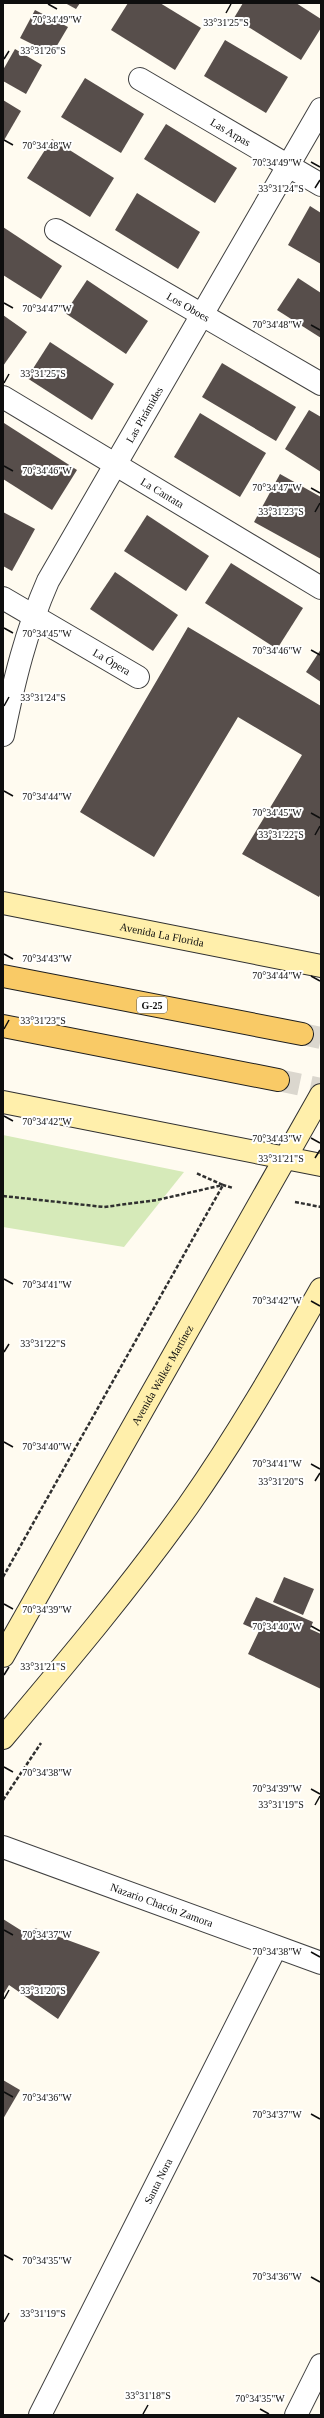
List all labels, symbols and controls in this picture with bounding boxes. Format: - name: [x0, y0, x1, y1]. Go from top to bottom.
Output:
- text: 70°34'49"W: [32, 14, 82, 25]
- text: 33°31'25"S: [203, 17, 249, 28]
- text: 33°31'26"S: [20, 45, 66, 56]
- street label: Las Arpas: [208, 116, 253, 148]
- text: 70°34'48"W: [22, 140, 72, 151]
- text: 70°34'49"W: [252, 157, 302, 168]
- text: 33°31'24"S: [258, 183, 304, 194]
- street label: Los Oboes: [165, 290, 212, 324]
- text: 70°34'47"W: [22, 303, 72, 314]
- text: 70°34'48"W: [252, 319, 302, 330]
- text: 33°31'25"S: [20, 368, 66, 379]
- street label: Las Pirámides: [123, 384, 165, 445]
- text: 70°34'46"W: [22, 465, 72, 476]
- street label: La Cantata: [139, 475, 186, 510]
- text: 70°34'47"W: [252, 482, 302, 493]
- text: 33°31'23"S: [258, 506, 304, 517]
- text: 70°34'45"W: [22, 628, 72, 639]
- text: 70°34'46"W: [252, 645, 302, 656]
- street label: La Ópera: [91, 646, 133, 677]
- text: 33°31'24"S: [20, 692, 66, 703]
- text: 70°34'44"W: [22, 791, 72, 802]
- text: 70°34'45"W: [252, 807, 302, 818]
- text: 33°31'22"S: [258, 829, 304, 840]
- street label: Avenida La Florida: [119, 920, 205, 949]
- text: 70°34'43"W: [22, 953, 72, 964]
- text: 70°34'44"W: [252, 970, 302, 981]
- road number: G-25: [137, 997, 167, 1013]
- text: 33°31'23"S: [20, 1015, 66, 1026]
- text: 70°34'42"W: [22, 1116, 72, 1127]
- text: 70°34'43"W: [252, 1133, 302, 1144]
- text: 33°31'21"S: [258, 1153, 304, 1164]
- text: 70°34'41"W: [22, 1279, 72, 1290]
- text: 70°34'42"W: [252, 1295, 302, 1306]
- street label: Avenida Walker Martínez: [129, 1323, 195, 1427]
- text: 33°31'22"S: [20, 1338, 66, 1349]
- text: 70°34'40"W: [22, 1441, 72, 1452]
- text: 70°34'41"W: [252, 1458, 302, 1469]
- text: 33°31'20"S: [258, 1476, 304, 1487]
- text: 70°34'39"W: [22, 1604, 72, 1615]
- text: 70°34'40"W: [252, 1621, 302, 1632]
- text: 33°31'21"S: [20, 1661, 66, 1672]
- text: 70°34'38"W: [22, 1767, 72, 1778]
- text: 70°34'39"W: [252, 1783, 302, 1794]
- text: 33°31'19"S: [258, 1799, 304, 1810]
- street label: Nazario Chacón Zamora: [109, 1881, 215, 1929]
- text: 70°34'37"W: [22, 1929, 72, 1940]
- text: 70°34'38"W: [252, 1946, 302, 1957]
- text: 33°31'20"S: [20, 1985, 66, 1996]
- text: 70°34'36"W: [22, 2092, 72, 2103]
- text: 70°34'37"W: [252, 2109, 302, 2120]
- street label: Santa Nora: [142, 2156, 174, 2206]
- text: 70°34'35"W: [22, 2255, 72, 2266]
- text: 70°34'36"W: [252, 2271, 302, 2282]
- text: 33°31'19"S: [20, 2308, 66, 2319]
- text: 33°31'18"S: [125, 2390, 171, 2401]
- text: 70°34'35"W: [235, 2393, 285, 2404]

